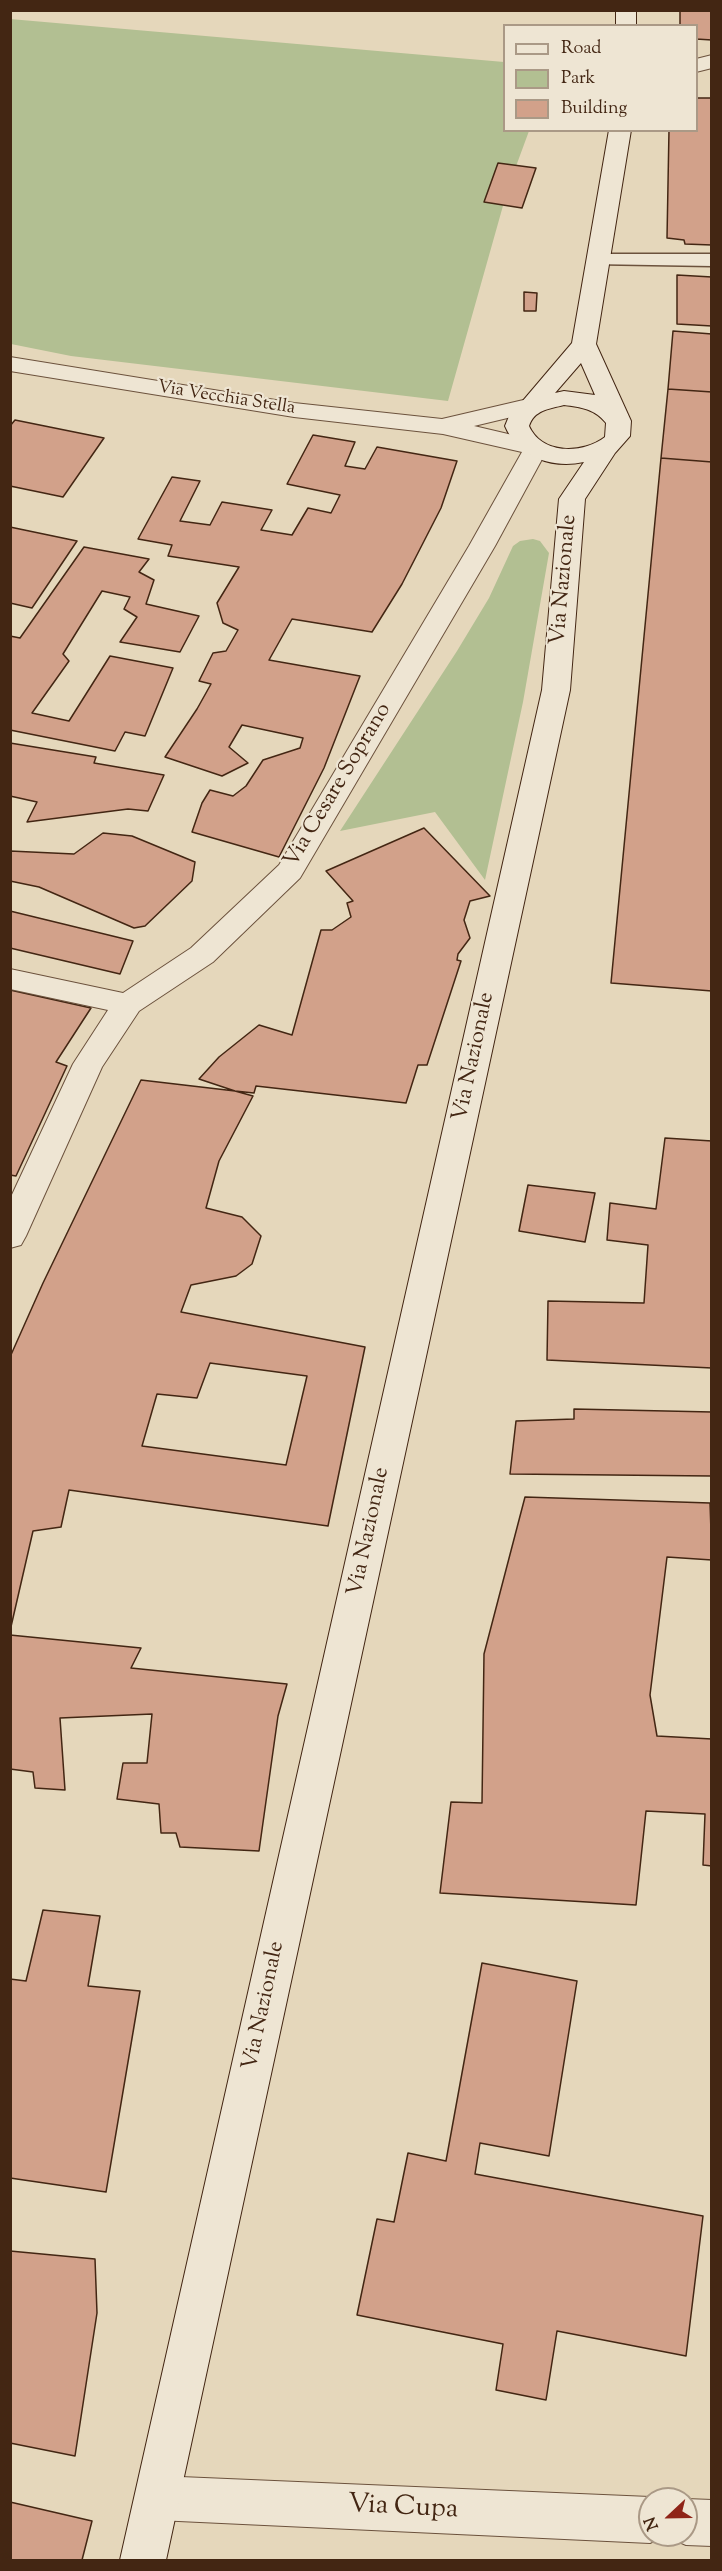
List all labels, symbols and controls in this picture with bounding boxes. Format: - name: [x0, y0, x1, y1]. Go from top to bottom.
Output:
- legend: [503, 24, 698, 132]
- text: Road: [561, 36, 601, 62]
- text: Park: [561, 66, 595, 92]
- text: Building: [561, 96, 627, 122]
- street label: Via Vecchia Stella: [155, 377, 297, 421]
- street label: Via Nazionale: [546, 514, 584, 646]
- street label: Via Cesare Soprano: [280, 699, 398, 873]
- street label: Via Nazionale: [448, 990, 502, 1124]
- street label: Via Nazionale: [343, 1465, 397, 1599]
- street label: Via Nazionale: [238, 1939, 292, 2073]
- north arrow: [638, 2487, 698, 2547]
- street label: Via Cupa: [347, 2490, 459, 2528]
- text: N: [640, 2513, 666, 2533]

